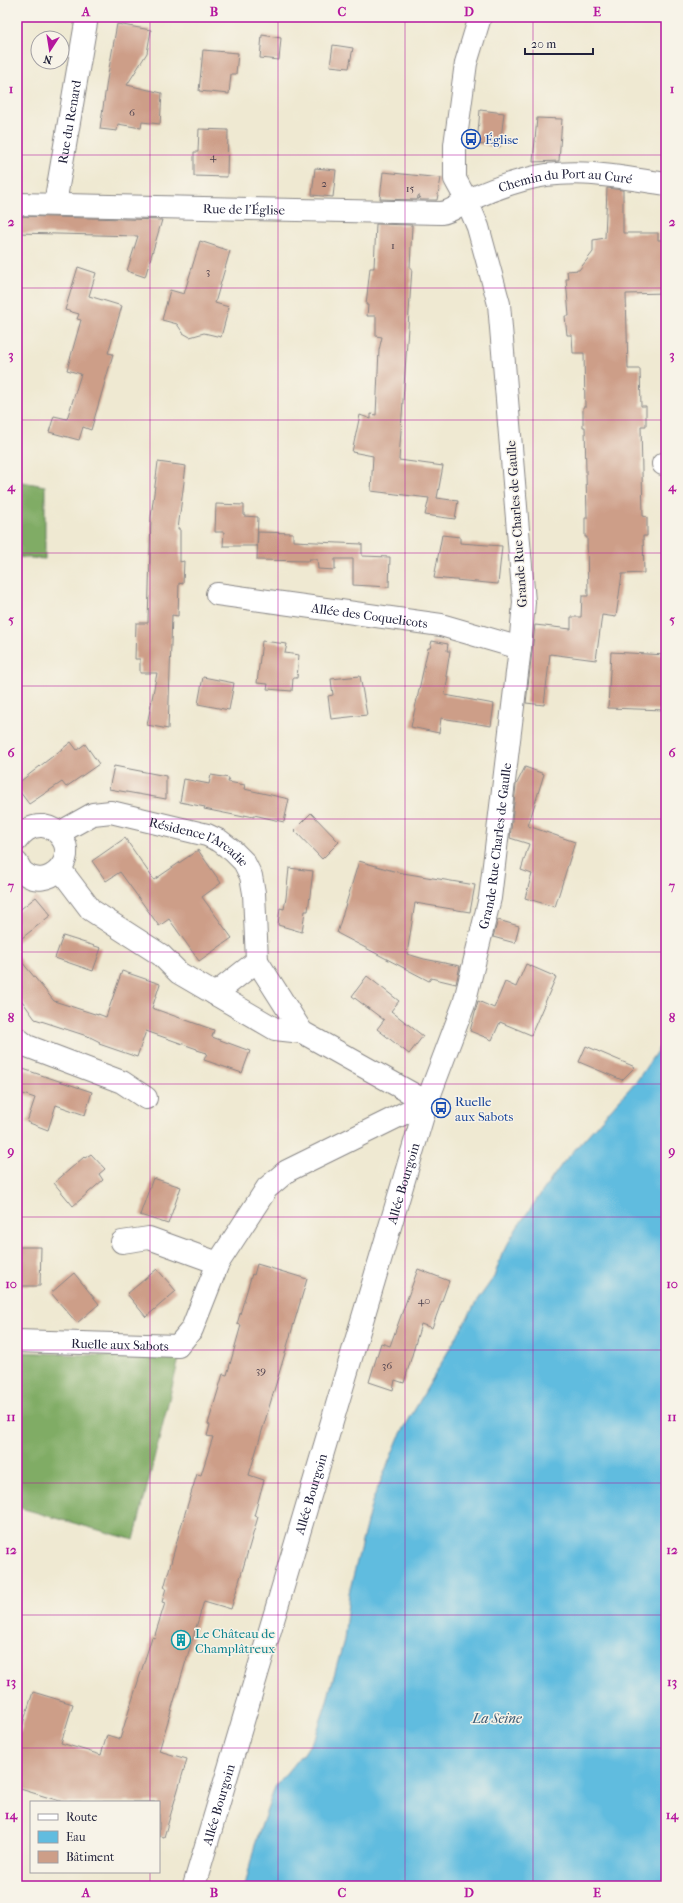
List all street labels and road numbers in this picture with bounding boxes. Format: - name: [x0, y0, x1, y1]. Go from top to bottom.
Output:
- street label: Rue du Renard: [55, 78, 84, 165]
- street label: Chemin du Port au Curé: [496, 166, 634, 195]
- street label: Rue de l'Église: [203, 201, 286, 218]
- street label: Grande Rue Charles de Gaulle: [503, 439, 530, 608]
- street label: Allée des Coquelicots: [309, 600, 429, 631]
- street label: Grande Rue Charles de Gaulle: [476, 761, 514, 931]
- street label: Résidence l'Arcadie: [147, 814, 252, 869]
- street label: Allée Bourgoin: [384, 1141, 423, 1227]
- street label: Ruelle aux Sabots: [71, 1336, 169, 1354]
- street label: Allée Bourgoin: [292, 1451, 330, 1537]
- street label: Allée Bourgoin: [199, 1762, 238, 1848]

